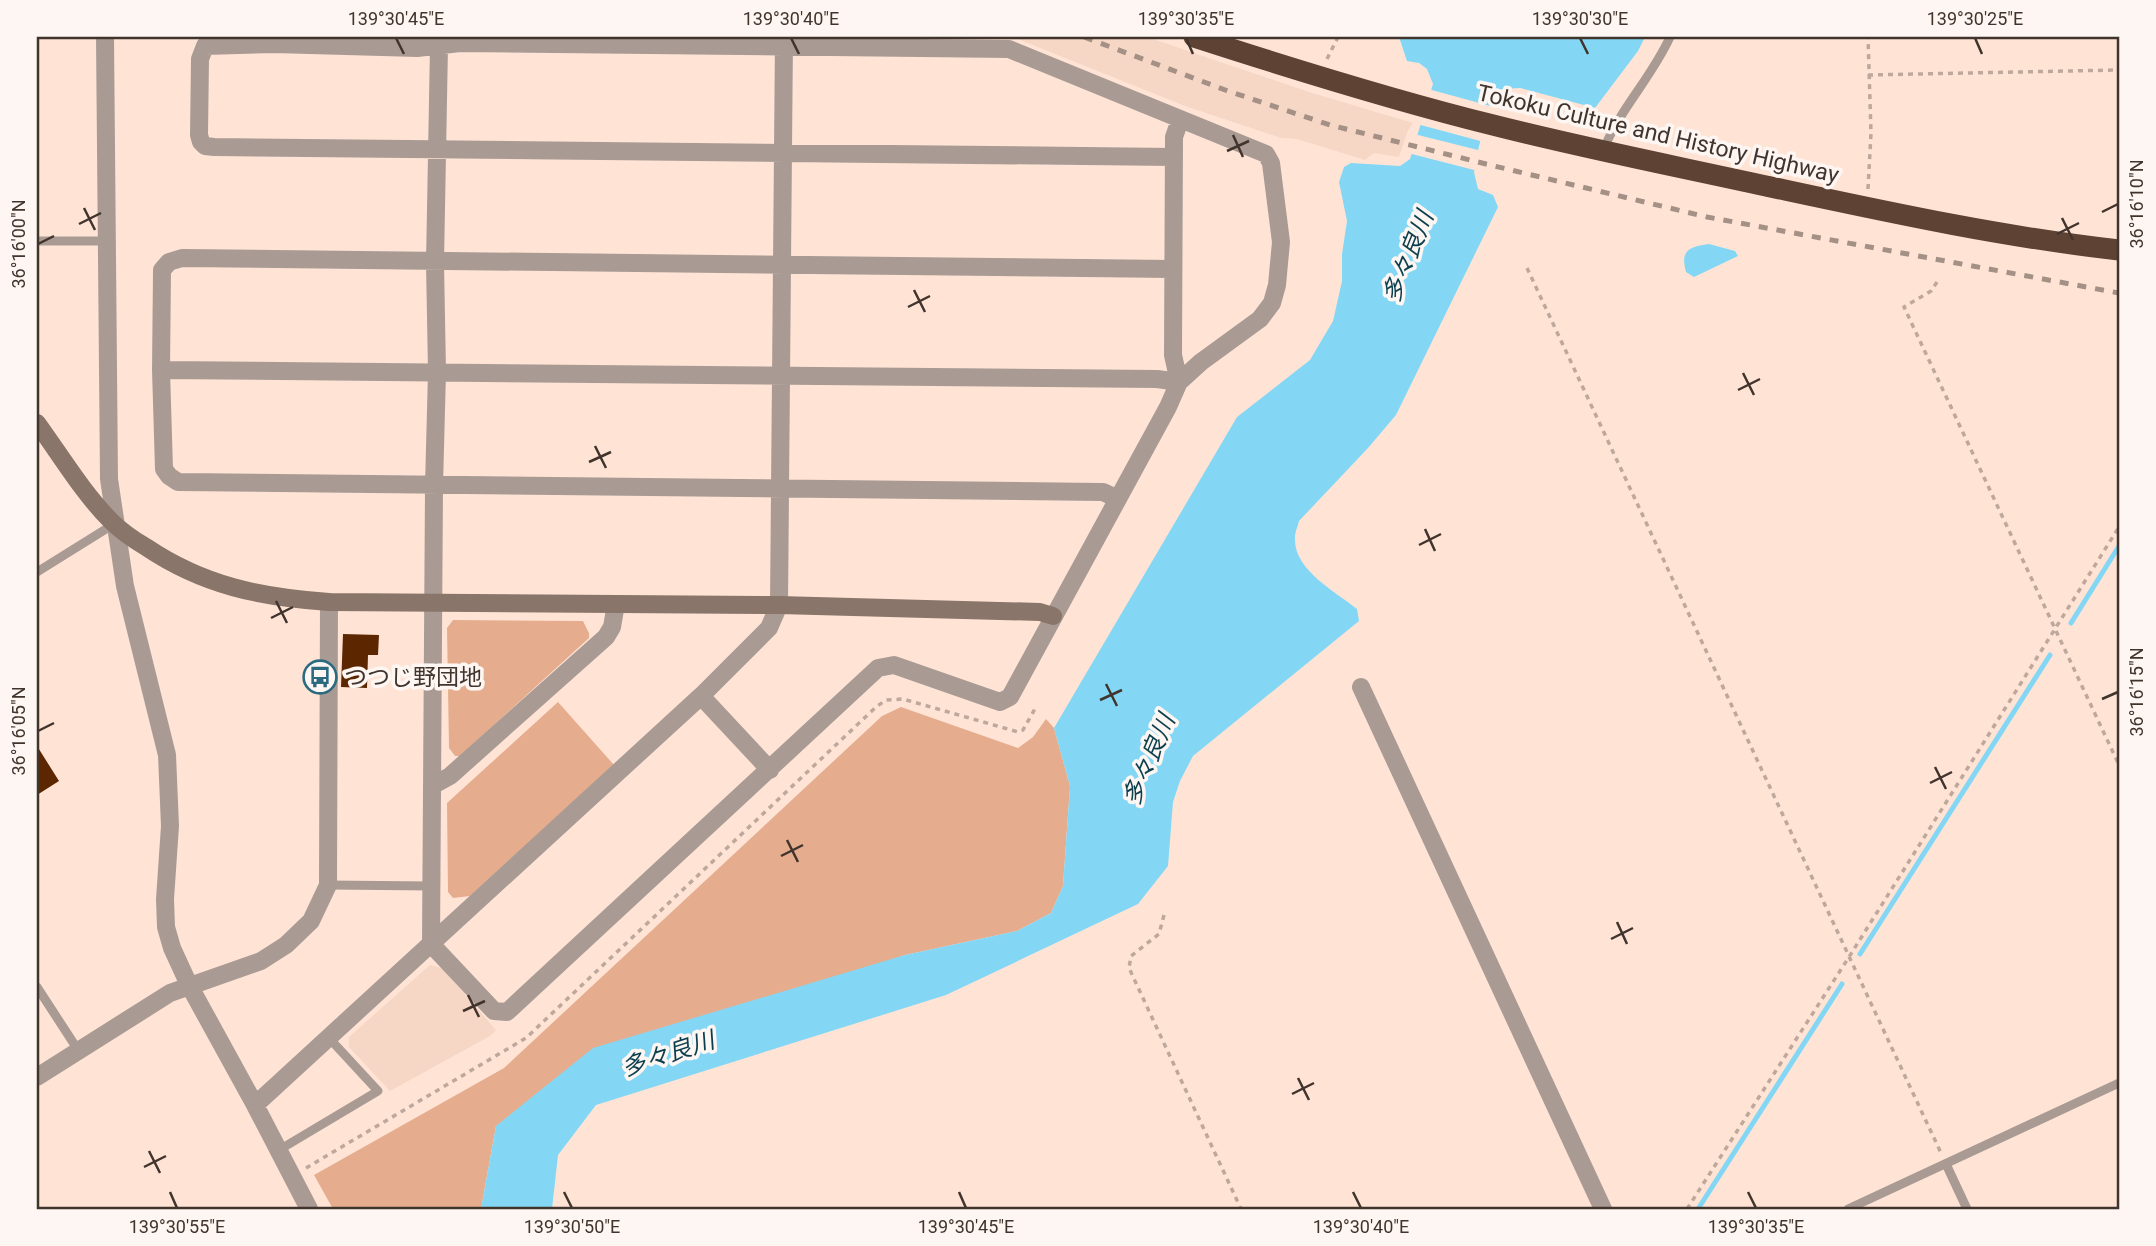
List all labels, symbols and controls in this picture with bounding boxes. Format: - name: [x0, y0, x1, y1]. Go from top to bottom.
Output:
- text: 139°30'45"E: [348, 8, 444, 29]
- text: 139°30'40"E: [743, 8, 839, 29]
- text: 139°30'35"E: [1138, 8, 1234, 29]
- text: 139°30'30"E: [1532, 8, 1628, 29]
- text: 139°30'25"E: [1927, 8, 2023, 29]
- street label: Tokoku Culture and History Highway: [1475, 79, 1842, 189]
- text: 36°16'10"N: [2126, 159, 2147, 249]
- text: 36°16'00"N: [8, 199, 29, 289]
- water label: 多々良川: [1377, 204, 1440, 307]
- text: 36°16'15"N: [2126, 647, 2147, 737]
- bus stop icon: つつじ野団地: [301, 658, 339, 696]
- place label: つつじ野団地: [344, 664, 482, 691]
- text: 36°16'05"N: [8, 686, 29, 776]
- water label: 多々良川: [1117, 708, 1182, 810]
- water label: 多々良川: [618, 1025, 721, 1082]
- text: 139°30'55"E: [129, 1216, 225, 1237]
- text: 139°30'50"E: [524, 1216, 620, 1237]
- text: 139°30'45"E: [918, 1216, 1014, 1237]
- text: 139°30'40"E: [1313, 1216, 1409, 1237]
- text: 139°30'35"E: [1708, 1216, 1804, 1237]

